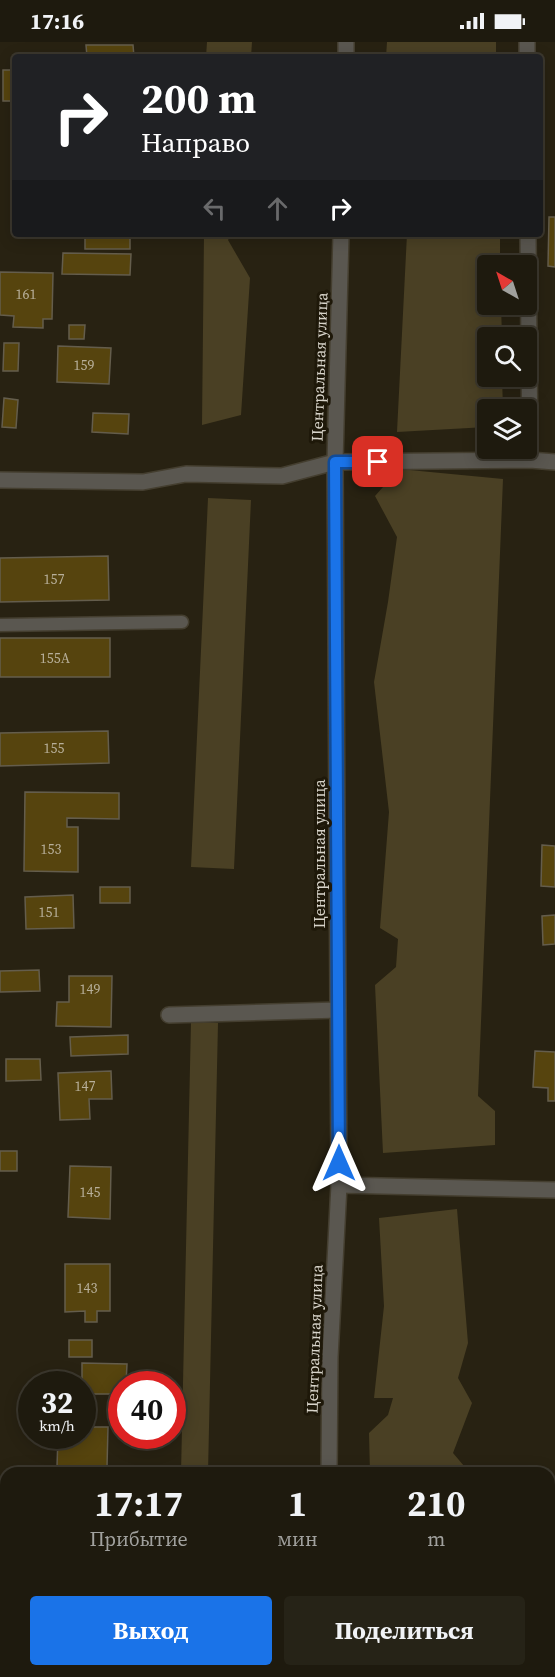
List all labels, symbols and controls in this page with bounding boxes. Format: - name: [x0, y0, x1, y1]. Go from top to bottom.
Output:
- text: 17:16: [30, 6, 84, 36]
- text: 200 m: [141, 69, 256, 127]
- icon: right: [42, 78, 120, 156]
- text: Направо: [141, 124, 250, 161]
- icon: left: [198, 192, 231, 225]
- icon: ahead: [261, 192, 294, 225]
- icon: right: [324, 192, 357, 225]
- north arrow: [477, 255, 537, 315]
- map controls: [477, 255, 537, 459]
- house number: 161: [16, 284, 37, 304]
- street label: Центральная улица: [305, 291, 333, 442]
- button: search: [477, 327, 537, 387]
- house number: 159: [74, 355, 95, 375]
- button: layers: [477, 399, 537, 459]
- pin: [352, 436, 403, 487]
- icon: arrive: [361, 445, 394, 478]
- house number: 157: [44, 569, 65, 589]
- house number: 155А: [40, 648, 71, 668]
- house number: 155: [44, 738, 65, 758]
- street label: Центральная улица: [308, 779, 330, 929]
- house number: 153: [41, 839, 62, 859]
- house number: 151: [39, 902, 60, 922]
- house number: 149: [80, 979, 101, 999]
- house number: 147: [75, 1076, 96, 1096]
- position arrow: [307, 1131, 371, 1195]
- house number: 145: [80, 1182, 101, 1202]
- street label: Центральная улица: [300, 1263, 328, 1414]
- house number: 143: [77, 1278, 98, 1298]
- speed limit sign: 40: [108, 1371, 186, 1449]
- text: 32: [41, 1382, 73, 1423]
- text: km/h: [39, 1415, 75, 1436]
- text: 17:17: [94, 1479, 183, 1528]
- text: 1: [288, 1479, 307, 1528]
- text: 210: [407, 1479, 466, 1528]
- text: Прибытие: [89, 1525, 188, 1553]
- text: мин: [277, 1525, 318, 1553]
- text: m: [427, 1525, 445, 1553]
- button: Выход: [30, 1596, 272, 1665]
- button: Поделиться: [284, 1596, 525, 1665]

